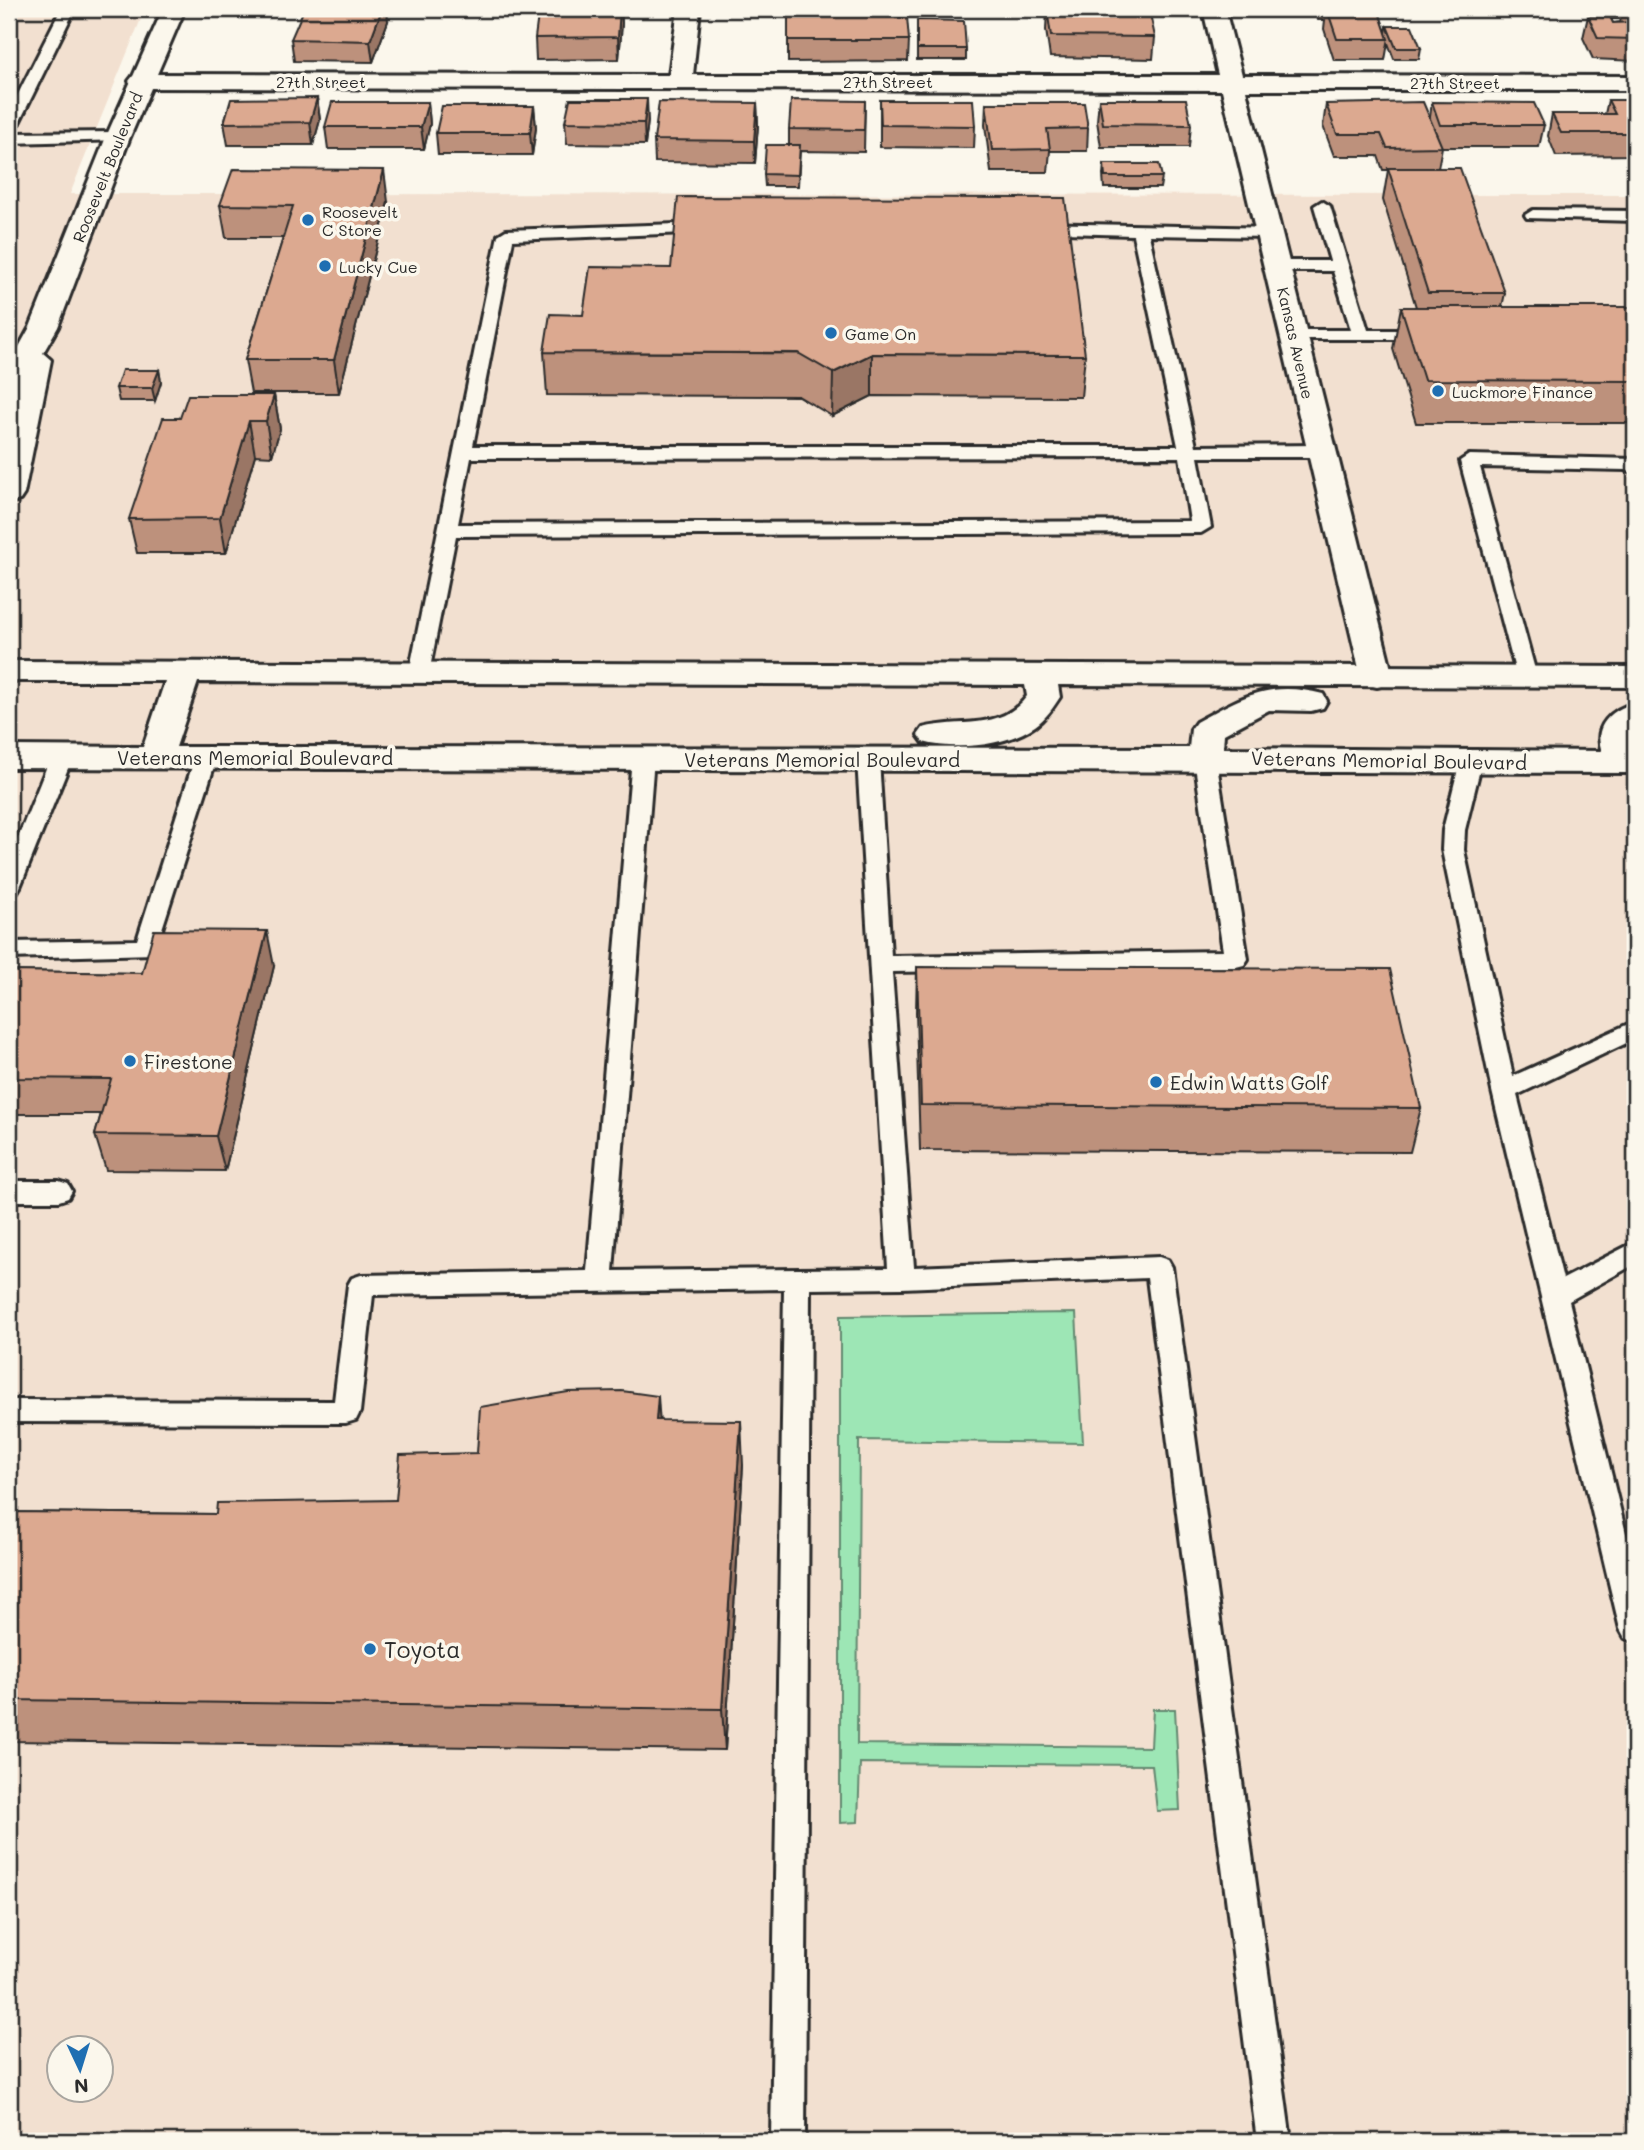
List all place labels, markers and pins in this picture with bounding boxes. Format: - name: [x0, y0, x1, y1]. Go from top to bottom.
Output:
- place label: Roosevelt C Store: [322, 201, 398, 240]
- marker: Roosevelt C Store: [300, 212, 316, 228]
- place label: Lucky Cue: [339, 256, 418, 277]
- marker: Lucky Cue: [317, 258, 333, 274]
- place label: Game On: [845, 323, 916, 344]
- marker: Game On: [823, 325, 839, 341]
- place label: Luckmore Finance: [1452, 381, 1593, 402]
- marker: Luckmore Finance: [1430, 383, 1446, 399]
- place label: Firestone: [144, 1049, 233, 1074]
- marker: Firestone: [122, 1053, 138, 1069]
- place label: Edwin Watts Golf: [1170, 1070, 1329, 1095]
- marker: Edwin Watts Golf: [1148, 1074, 1164, 1090]
- place label: Toyota: [384, 1634, 461, 1664]
- marker: Toyota: [362, 1641, 378, 1657]

